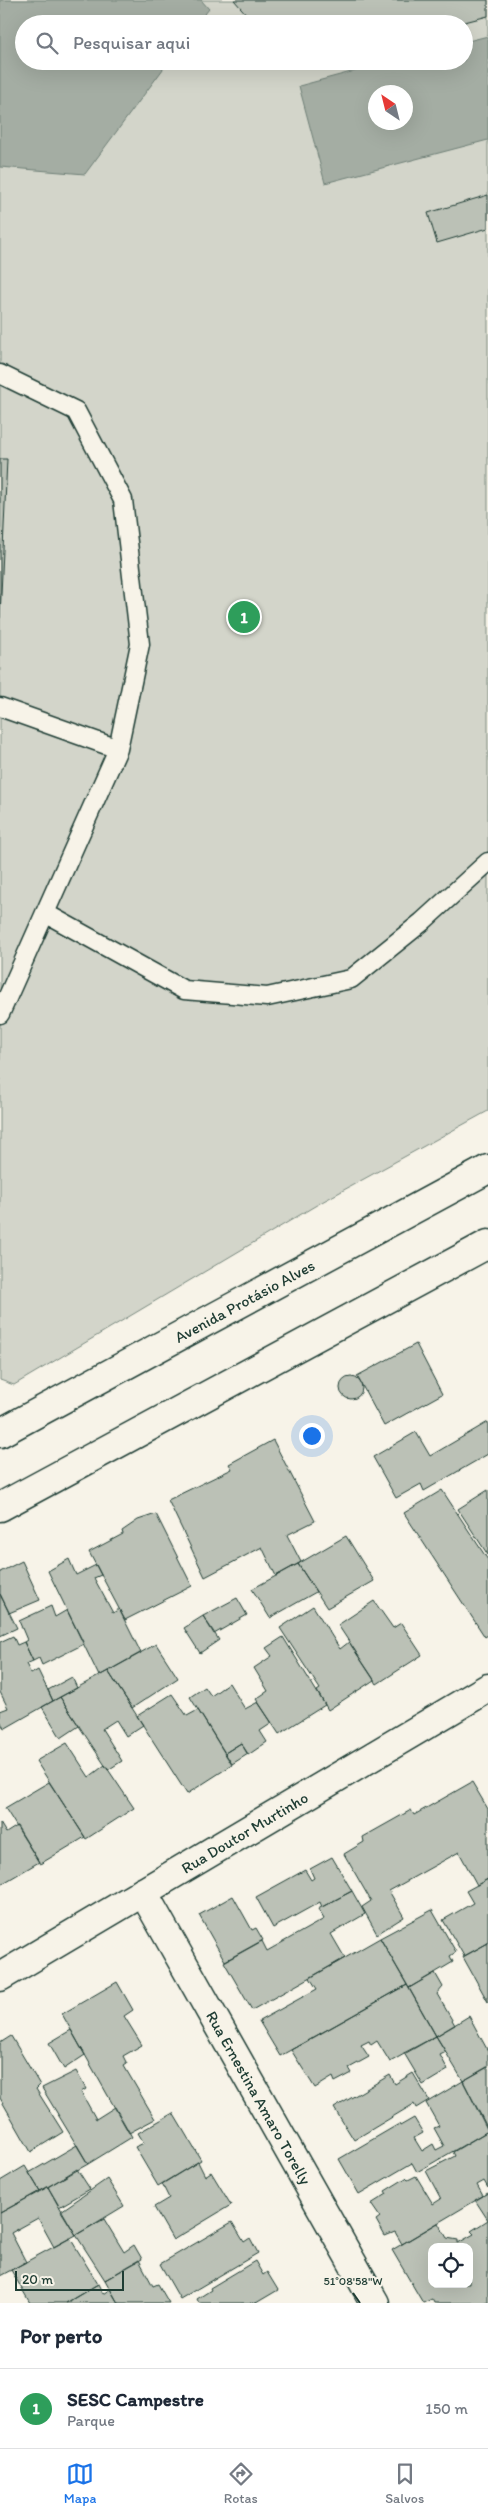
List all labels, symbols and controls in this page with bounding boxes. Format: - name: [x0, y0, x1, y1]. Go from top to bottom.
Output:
- search box: [15, 15, 473, 70]
- icon: search: [33, 29, 61, 57]
- text: Pesquisar aqui: [73, 31, 190, 54]
- north arrow: [368, 85, 413, 130]
- pin: 1: [228, 598, 260, 636]
- street label: Avenida Protásio Alves: [171, 1256, 318, 1347]
- your location: [299, 1423, 325, 1449]
- street label: Rua Doutor Murtinho: [178, 1788, 311, 1878]
- street label: Rua Ernestina Amaro Torelly: [202, 2008, 315, 2188]
- map controls: [428, 2243, 473, 2288]
- button: locate: [428, 2243, 473, 2288]
- scale bar: [15, 2268, 124, 2291]
- text: 20 m: [22, 2271, 53, 2288]
- text: 51°08'58"W: [323, 2274, 383, 2288]
- text: Por perto: [20, 2323, 102, 2348]
- text: SESC Campestre: [67, 2388, 204, 2411]
- text: 1: [32, 2399, 40, 2418]
- text: 150 m: [425, 2399, 468, 2418]
- text: Parque: [67, 2411, 115, 2430]
- tab: Mapa: [64, 2460, 96, 2507]
- tab: Rotas: [224, 2460, 258, 2507]
- tab: Salvos: [385, 2460, 424, 2507]

